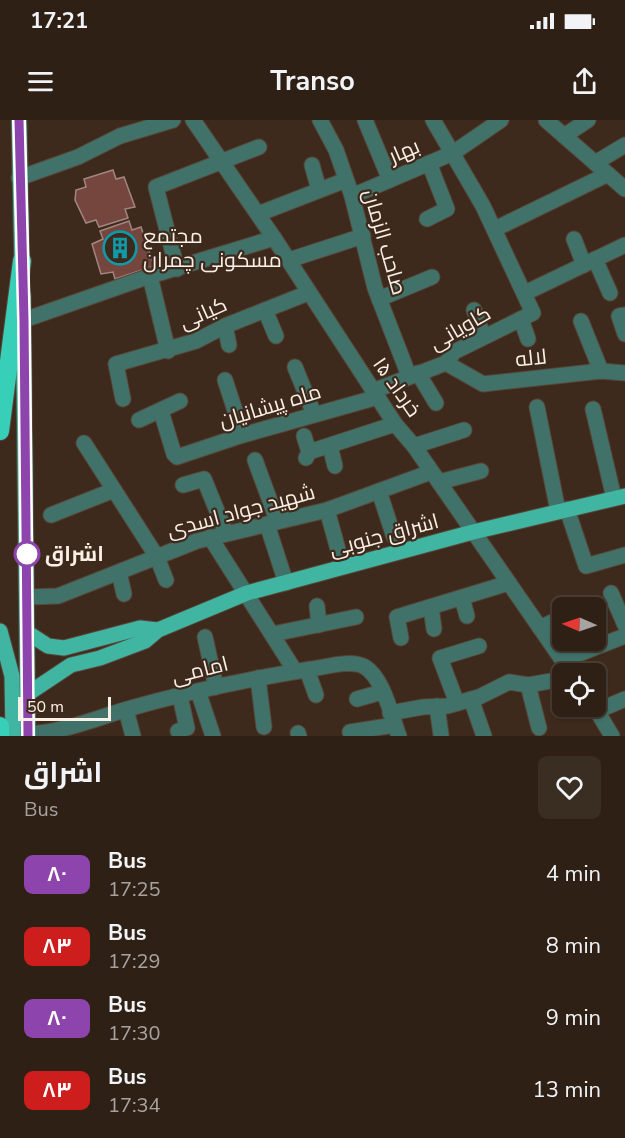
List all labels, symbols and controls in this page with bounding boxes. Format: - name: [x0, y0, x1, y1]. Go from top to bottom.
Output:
- text: 17:21: [30, 6, 88, 36]
- text: Transo: [270, 63, 355, 100]
- icon: menu: [24, 65, 57, 98]
- icon: share: [568, 65, 601, 98]
- street label: بهار: [383, 132, 424, 170]
- street label: صاحب الزمان: [357, 186, 413, 298]
- place label: مجتمع مسکونی چمران: [143, 222, 282, 274]
- building icon: مجتمع مسکونی چمران: [102, 230, 138, 266]
- street label: کیانی: [175, 290, 231, 336]
- street label: کاویانی: [424, 299, 496, 357]
- street label: لاله: [514, 342, 548, 374]
- street label: ۱۵ خرداد: [366, 351, 428, 423]
- street label: ماه پیشانیان: [216, 377, 324, 435]
- street label: شهید جواد اسدی: [164, 478, 318, 544]
- street label: اشراق جنوبی: [326, 507, 442, 563]
- place label: اشراق: [45, 540, 104, 568]
- marker: اشراق: [14, 541, 40, 567]
- north arrow: [552, 597, 606, 651]
- map controls: [552, 597, 606, 717]
- street label: امامی: [169, 649, 231, 691]
- button: locate: [552, 663, 606, 717]
- scale bar: [18, 694, 111, 722]
- text: 50 m: [27, 696, 64, 718]
- text: اشراق: [24, 754, 102, 792]
- button: heart: [538, 756, 601, 819]
- text: Bus: [24, 796, 58, 823]
- text: Bus: [108, 846, 147, 876]
- text: 4 min: [546, 859, 601, 889]
- text: ۸۰: [47, 860, 67, 888]
- text: 17:25: [108, 876, 161, 903]
- text: Bus: [108, 918, 147, 948]
- text: 8 min: [546, 931, 601, 961]
- text: ۸۳: [42, 932, 72, 960]
- text: 17:29: [108, 948, 161, 975]
- text: Bus: [108, 990, 147, 1020]
- text: 9 min: [546, 1003, 601, 1033]
- text: ۸۰: [47, 1004, 67, 1032]
- text: 17:30: [108, 1020, 161, 1047]
- text: Bus: [108, 1062, 147, 1092]
- text: 13 min: [533, 1075, 601, 1105]
- text: ۸۳: [42, 1076, 72, 1104]
- text: 17:34: [108, 1092, 161, 1119]

